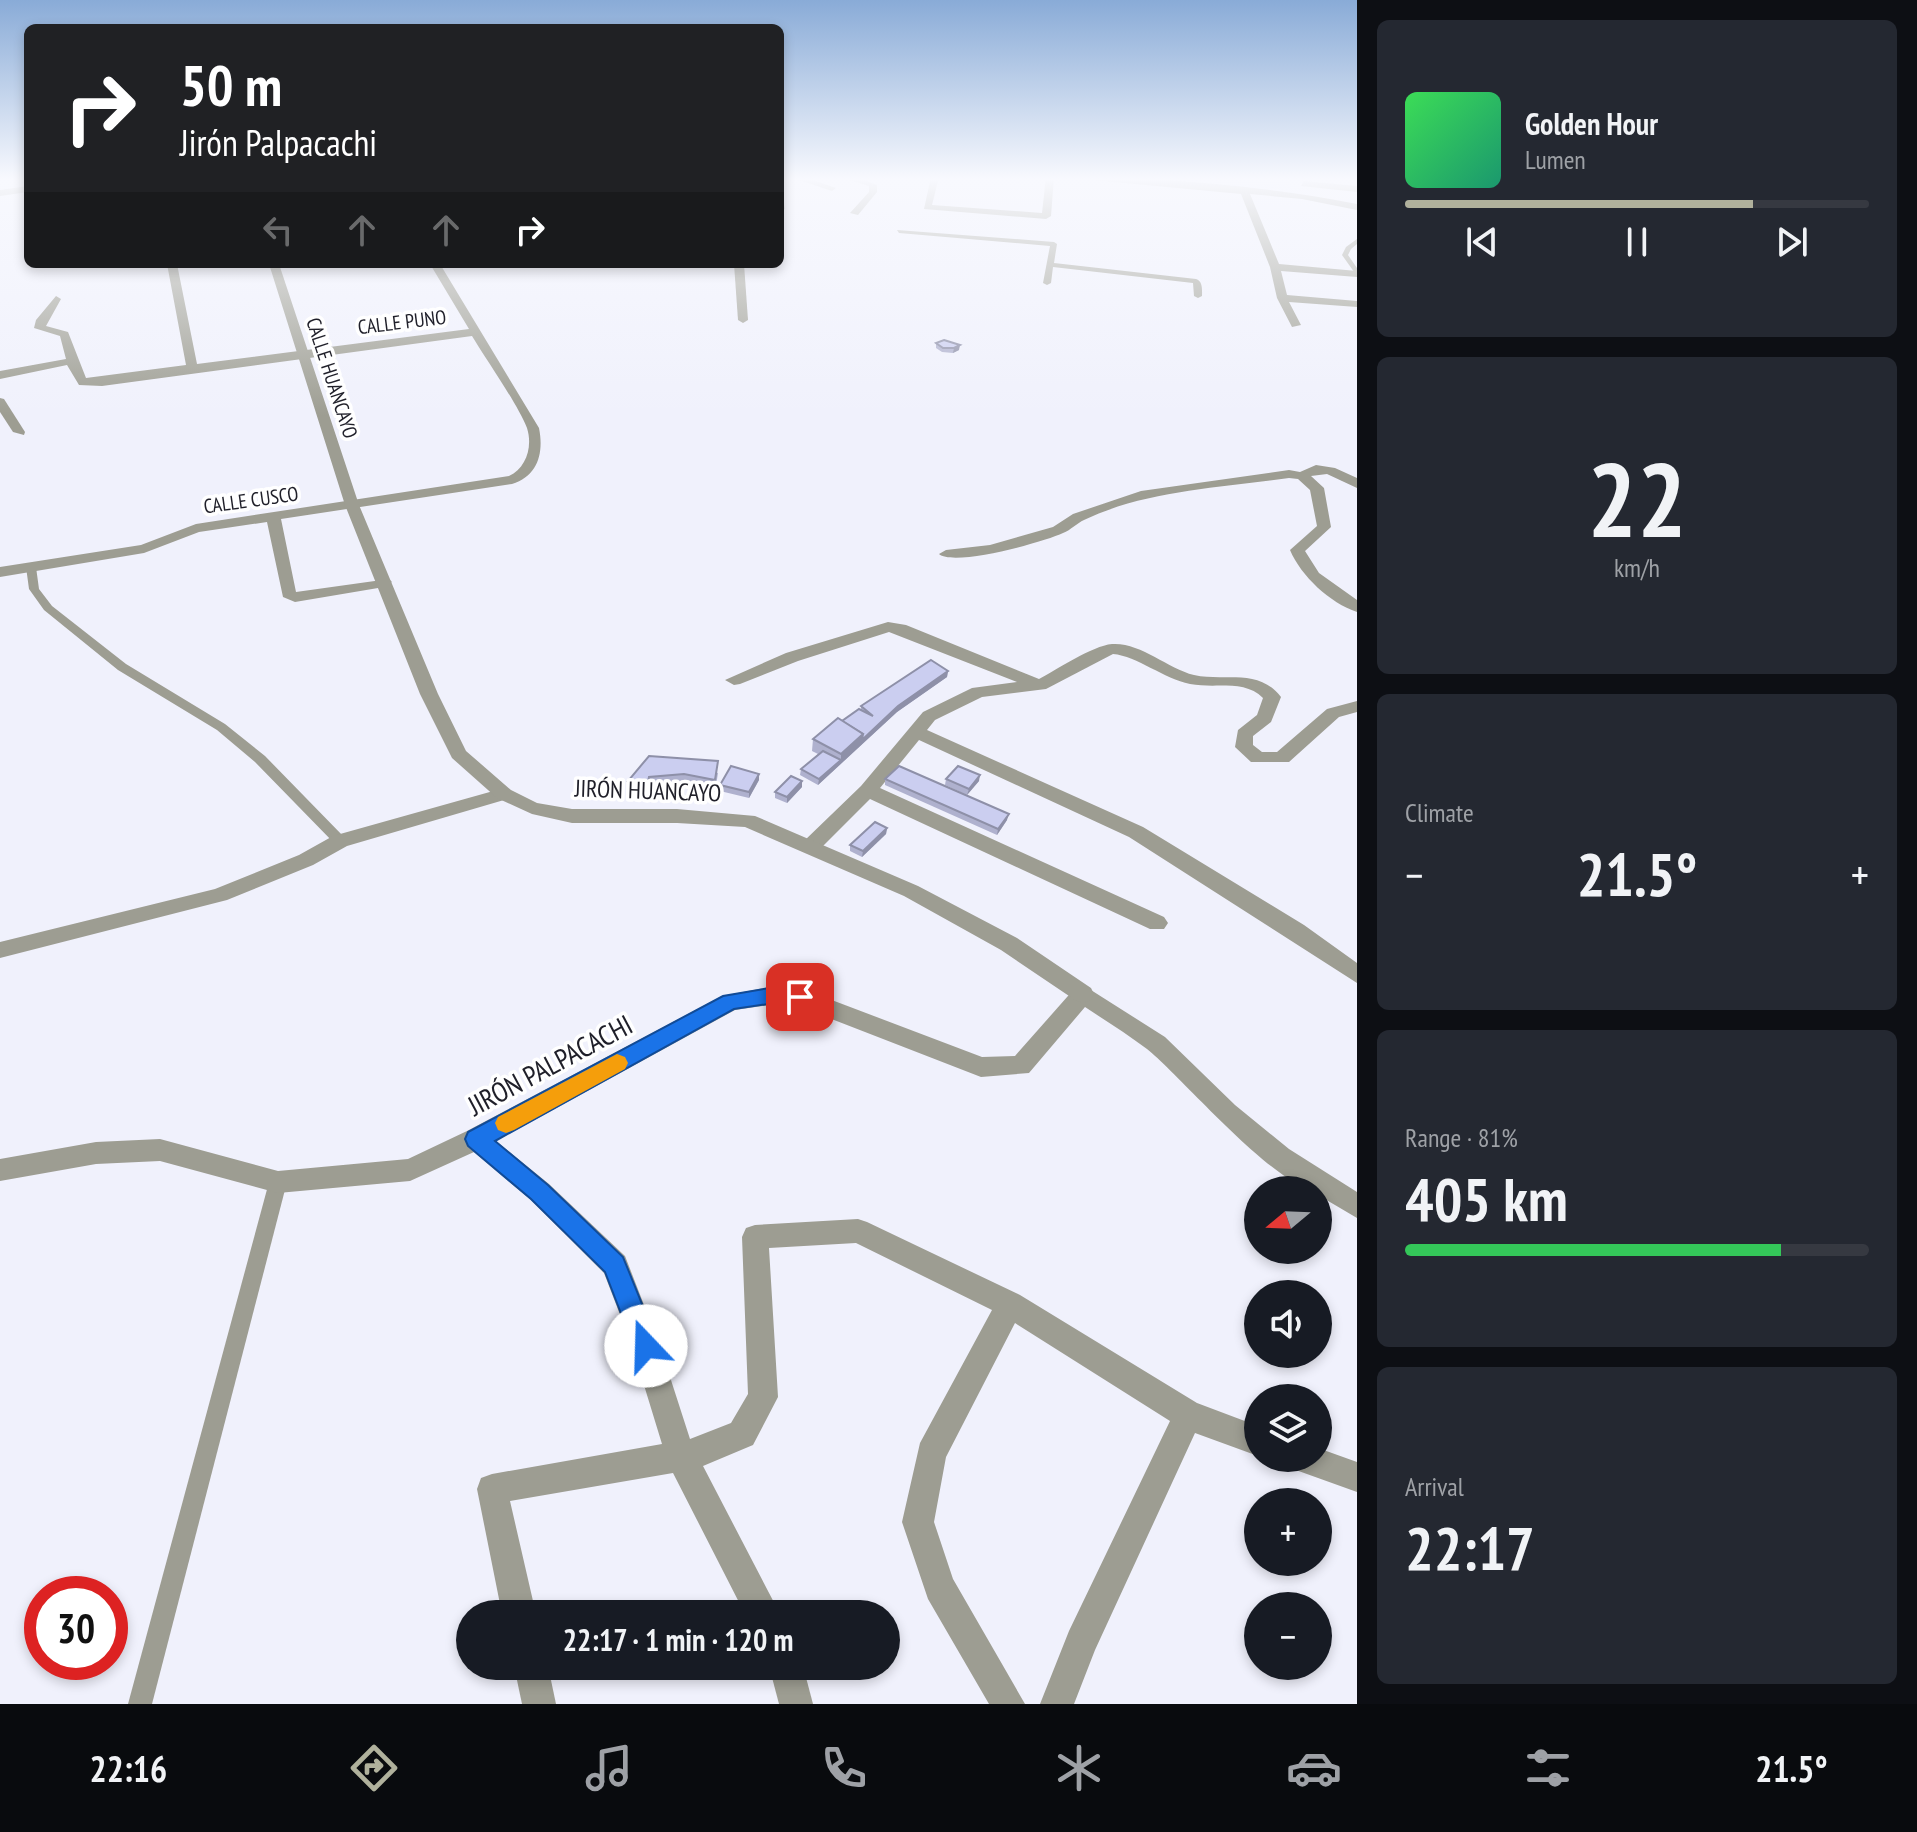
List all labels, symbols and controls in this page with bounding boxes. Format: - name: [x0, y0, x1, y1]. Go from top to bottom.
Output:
- text: 50 m: [180, 49, 282, 121]
- icon: right: [48, 56, 152, 160]
- text: Golden Hour: [1525, 104, 1658, 143]
- text: Jirón Palpacachi: [180, 119, 377, 166]
- text: Lumen: [1525, 143, 1586, 176]
- icon: left: [256, 208, 300, 252]
- icon: ahead: [340, 208, 384, 252]
- icon: ahead: [424, 208, 468, 252]
- icon: right: [508, 208, 552, 252]
- icon: previous: [1460, 220, 1504, 264]
- icon: pause: [1615, 220, 1659, 264]
- icon: next: [1770, 220, 1814, 264]
- street label: CALLE PUNO: [356, 304, 448, 340]
- street label: CALLE HUANCAYO: [300, 314, 364, 442]
- text: 22: [1587, 431, 1687, 566]
- street label: CALLE CUSCO: [202, 480, 300, 520]
- text: km/h: [1614, 551, 1660, 584]
- street label: JIRÓN HUANCAYO: [573, 772, 722, 809]
- text: Climate: [1405, 796, 1474, 829]
- text: 21.5°: [1577, 835, 1697, 913]
- text: −: [1405, 846, 1423, 903]
- text: +: [1851, 846, 1869, 903]
- pin: [766, 963, 834, 1031]
- icon: arrive: [778, 975, 822, 1019]
- street label: JIRÓN PALPACACHI: [460, 1006, 638, 1124]
- text: Range · 81%: [1405, 1121, 1518, 1154]
- text: 405 km: [1405, 1160, 1568, 1238]
- north arrow: [1244, 1176, 1332, 1264]
- map controls: [1244, 1176, 1332, 1680]
- button: sound: [1244, 1280, 1332, 1368]
- position arrow: [604, 1304, 688, 1388]
- button: layers: [1244, 1384, 1332, 1472]
- text: Arrival: [1405, 1470, 1464, 1503]
- button: +: [1244, 1488, 1332, 1576]
- text: 22:17: [1405, 1509, 1535, 1587]
- speed limit sign: 30: [24, 1576, 128, 1680]
- button: −: [1244, 1592, 1332, 1680]
- text: 22:17 · 1 min · 120 m: [563, 1620, 793, 1659]
- icon: directions: [346, 1740, 402, 1796]
- icon: music: [581, 1740, 637, 1796]
- icon: phone: [816, 1740, 872, 1796]
- icon: climate: [1051, 1740, 1107, 1796]
- icon: car: [1286, 1740, 1342, 1796]
- icon: filters: [1520, 1740, 1576, 1796]
- text: 22:16: [89, 1745, 167, 1792]
- text: 21.5°: [1755, 1745, 1828, 1792]

